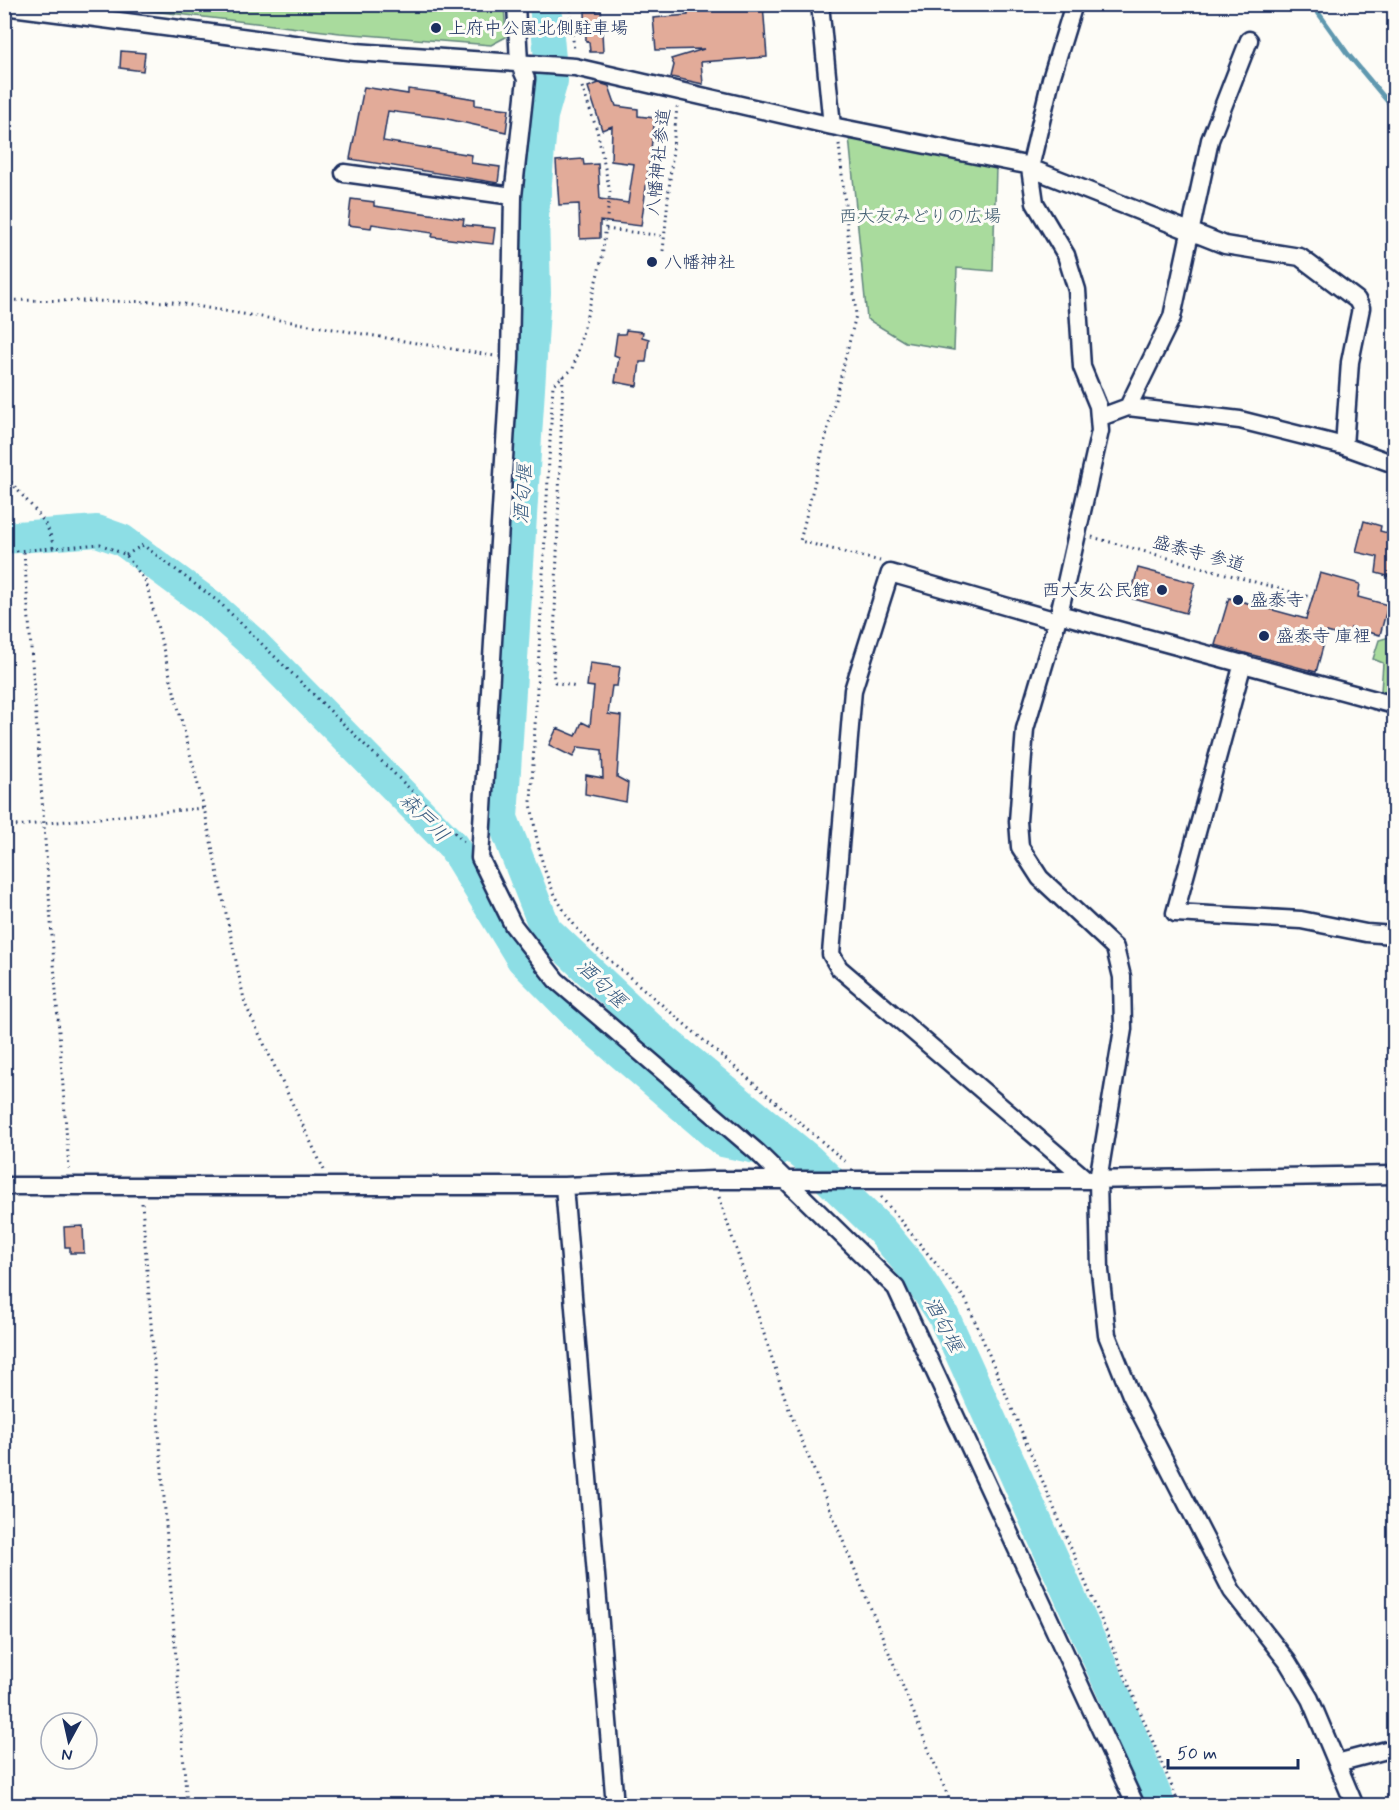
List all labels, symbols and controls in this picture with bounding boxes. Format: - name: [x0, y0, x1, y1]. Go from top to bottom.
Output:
- place label: 上府中公園北側駐車場: [448, 17, 628, 41]
- marker: 上府中公園北側駐車場: [429, 21, 443, 35]
- street label: 八幡神社参道: [641, 107, 677, 217]
- park label: 西大友みどりの広場: [839, 205, 1001, 229]
- place label: 八幡神社: [664, 251, 736, 275]
- marker: 八幡神社: [645, 255, 659, 269]
- water label: 酒匂堰: [508, 461, 539, 525]
- street label: 盛泰寺 参道: [1150, 530, 1248, 578]
- place label: 西大友公民館: [1042, 579, 1150, 603]
- marker: 西大友公民館: [1155, 583, 1169, 597]
- place label: 盛泰寺: [1250, 589, 1304, 613]
- marker: 盛泰寺: [1231, 593, 1245, 607]
- place label: 盛泰寺 庫裡: [1276, 625, 1371, 649]
- marker: 盛泰寺 庫裡: [1257, 629, 1271, 643]
- water label: 森戸川: [393, 787, 455, 849]
- water label: 酒匂堰: [570, 954, 633, 1016]
- water label: 酒匂堰: [917, 1292, 970, 1359]
- north arrow: [39, 1711, 99, 1771]
- scale bar: [1168, 1732, 1298, 1770]
- text: 50 m: [1177, 1742, 1217, 1766]
- text: N: [60, 1743, 74, 1766]

